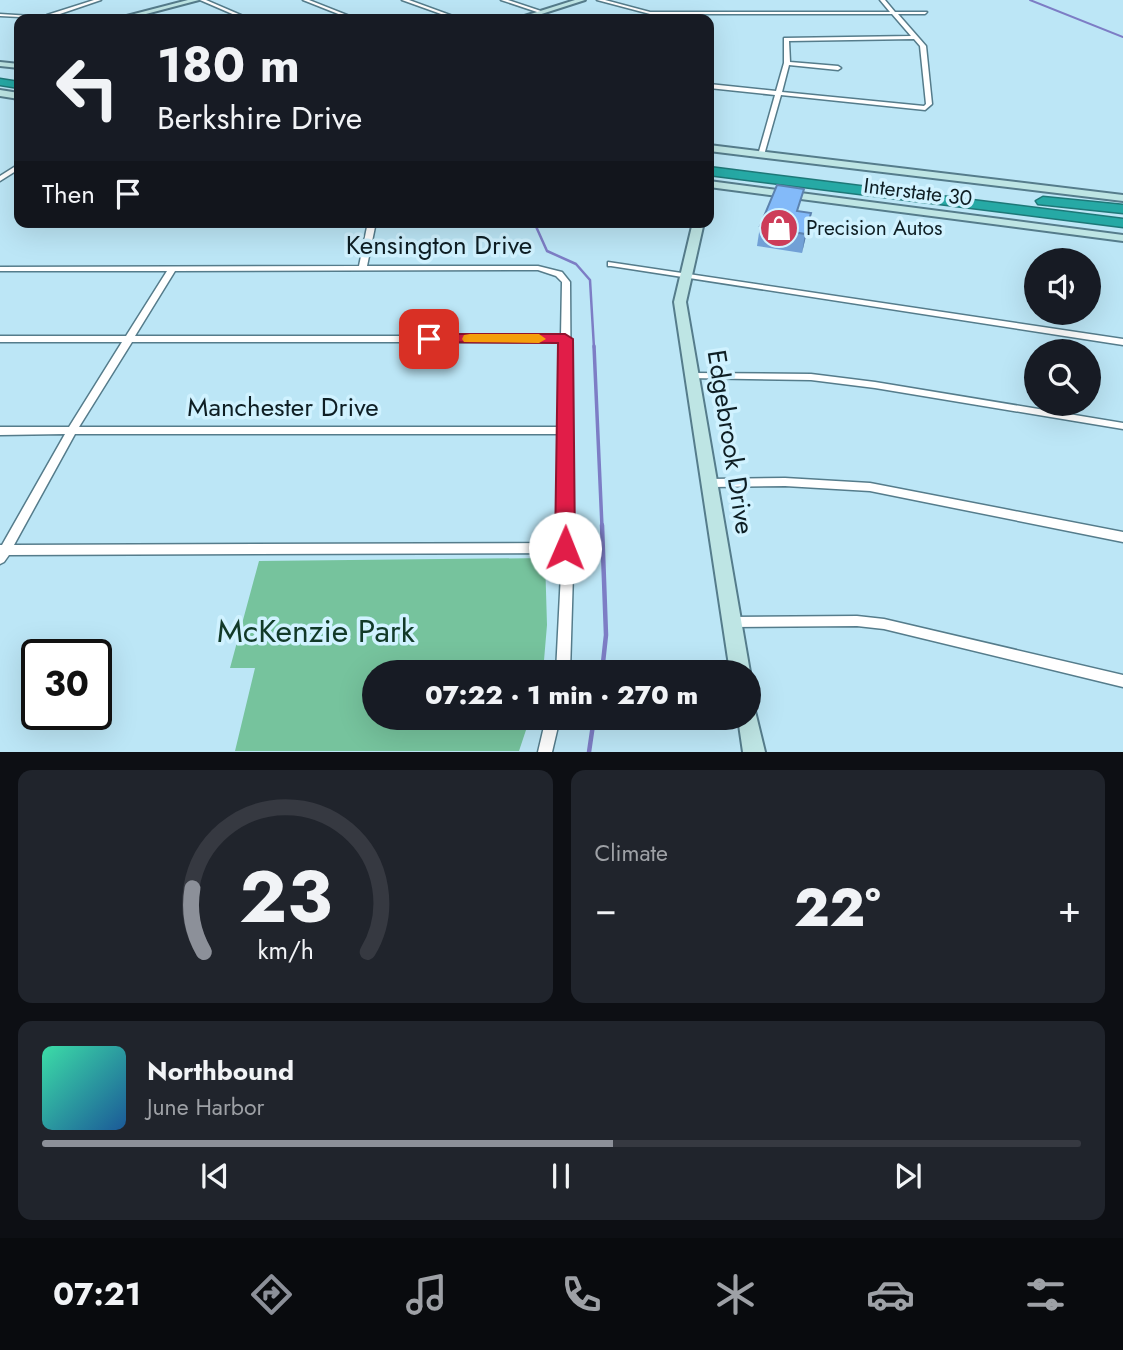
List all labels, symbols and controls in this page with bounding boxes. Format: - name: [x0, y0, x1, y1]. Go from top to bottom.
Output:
- text: 180 m: [157, 30, 300, 100]
- icon: left: [42, 42, 133, 133]
- text: Berkshire Drive: [157, 95, 362, 141]
- street label: Interstate 30: [862, 170, 974, 214]
- text: Then: [42, 175, 95, 213]
- icon: arrive: [109, 175, 147, 213]
- shop icon: Precision Autos: [758, 207, 800, 249]
- place label: Precision Autos: [806, 213, 942, 243]
- street label: Kensington Drive: [346, 226, 532, 264]
- map controls: [1024, 248, 1101, 416]
- button: sound: [1024, 248, 1101, 325]
- pin: [399, 309, 459, 369]
- icon: arrive: [410, 320, 448, 358]
- button: search: [1024, 339, 1101, 416]
- street label: Edgebrook Drive: [698, 347, 764, 537]
- street label: Manchester Drive: [187, 388, 379, 426]
- position arrow: [528, 511, 602, 585]
- park label: McKenzie Park: [217, 608, 416, 654]
- speed limit sign: 30: [21, 639, 112, 730]
- text: 07:22 · 1 min · 270 m: [425, 676, 698, 714]
- text: Climate: [595, 836, 668, 870]
- text: 23: [239, 845, 332, 950]
- text: 22°: [794, 870, 881, 946]
- text: −: [595, 881, 617, 936]
- text: +: [1058, 881, 1081, 936]
- text: km/h: [257, 932, 314, 968]
- text: Northbound: [147, 1052, 294, 1090]
- text: June Harbor: [147, 1090, 264, 1124]
- icon: previous: [196, 1157, 234, 1195]
- icon: pause: [542, 1157, 580, 1195]
- icon: next: [889, 1157, 927, 1195]
- icon: directions: [247, 1270, 296, 1319]
- icon: music: [402, 1270, 451, 1319]
- icon: phone: [557, 1270, 606, 1319]
- icon: climate: [711, 1270, 760, 1319]
- icon: car: [866, 1270, 915, 1319]
- icon: filters: [1021, 1270, 1070, 1319]
- text: 07:21: [53, 1271, 141, 1317]

